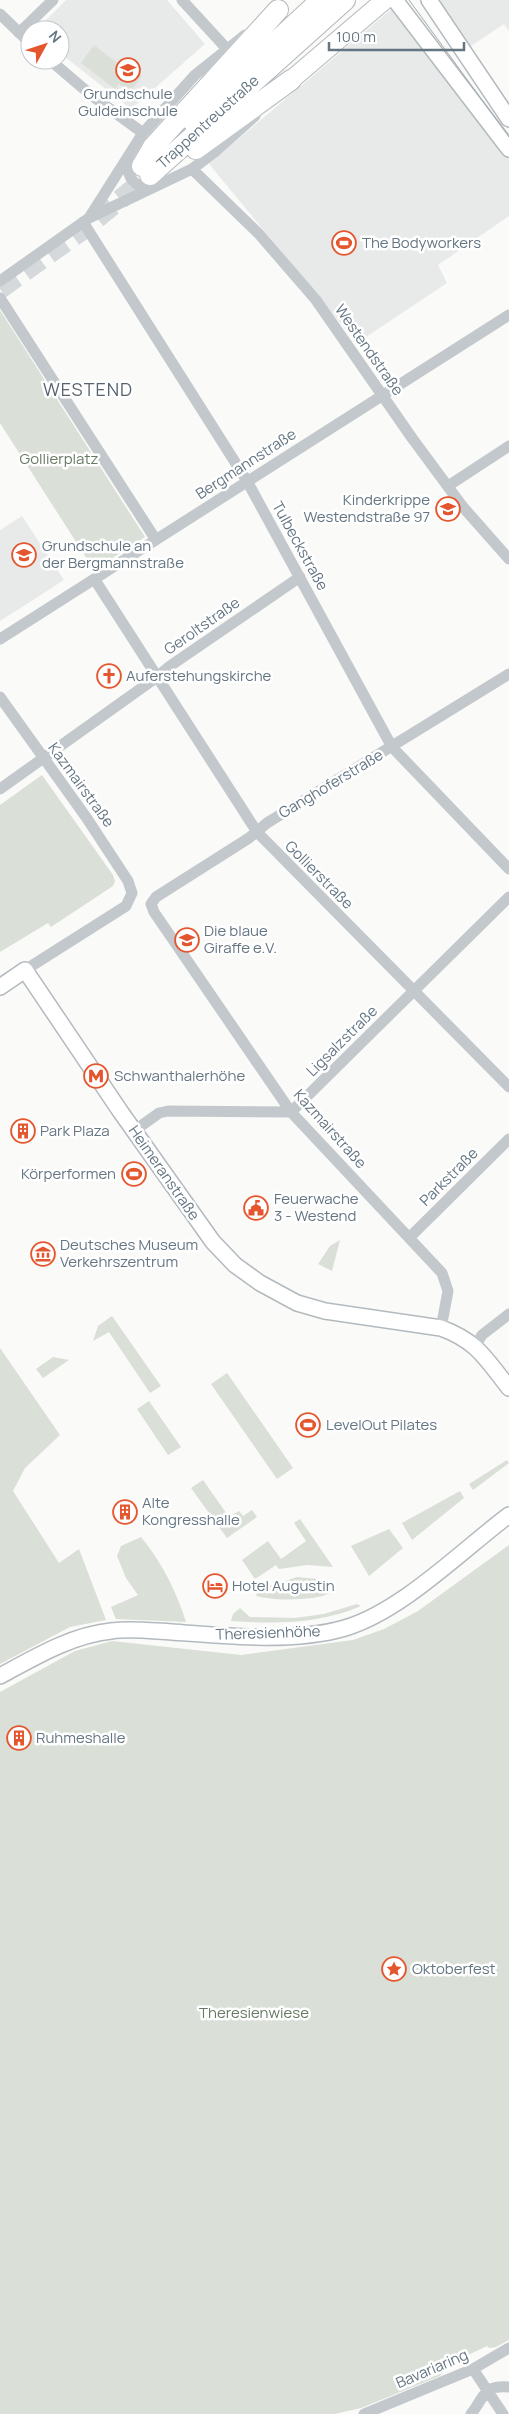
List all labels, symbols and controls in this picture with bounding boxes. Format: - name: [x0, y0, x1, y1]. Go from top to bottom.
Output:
- north arrow: [20, 20, 70, 70]
- scale bar: [329, 20, 464, 52]
- text: N: [45, 26, 66, 46]
- text: 100 m: [336, 26, 376, 47]
- school or university icon: Grundschule Guldeinschule: [115, 57, 141, 83]
- street label: Trappentreustraße: [152, 70, 263, 173]
- place label: Grundschule Guldeinschule: [78, 83, 178, 121]
- sports icon: The Bodyworkers: [331, 230, 357, 256]
- place label: The Bodyworkers: [362, 232, 481, 253]
- street label: Westendstraße: [330, 300, 409, 400]
- district label: WESTEND: [43, 377, 133, 401]
- street label: Bergmannstraße: [191, 423, 300, 504]
- park label: Gollierplatz: [20, 448, 98, 469]
- place label: Kinderkrippe Westendstraße 97: [304, 489, 430, 527]
- school or university icon: Kinderkrippe Westendstraße 97: [435, 496, 461, 522]
- street label: Tulbeckstraße: [267, 497, 334, 594]
- place label: Grundschule an der Bergmannstraße: [42, 535, 184, 573]
- school or university icon: Grundschule an der Bergmannstraße: [11, 542, 37, 568]
- street label: Geroltstraße: [160, 592, 244, 659]
- church icon: Auferstehungskirche: [96, 663, 122, 689]
- place label: Auferstehungskirche: [126, 665, 272, 686]
- street label: Kazmairstraße: [44, 738, 119, 831]
- street label: Ganghoferstraße: [275, 744, 387, 823]
- street label: Gollierstraße: [280, 836, 358, 914]
- place label: Die blaue Giraffe e.V.: [204, 920, 277, 958]
- school or university icon: Die blaue Giraffe e.V.: [174, 927, 200, 953]
- street label: Ligsalzstraße: [301, 1000, 382, 1081]
- metro station icon: Schwanthalerhöhe: [83, 1063, 109, 1089]
- place label: Schwanthalerhöhe: [114, 1065, 245, 1086]
- street label: Kazmairstraße: [289, 1085, 372, 1173]
- building icon: Park Plaza: [10, 1118, 36, 1144]
- place label: Park Plaza: [40, 1120, 110, 1141]
- street label: Heimeranstraße: [124, 1121, 205, 1225]
- street label: Parkstraße: [415, 1143, 483, 1211]
- sports icon: Körperformen: [121, 1161, 147, 1187]
- place label: Körperformen: [21, 1163, 116, 1184]
- place label: Feuerwache 3 - Westend: [274, 1188, 359, 1226]
- public building icon: Feuerwache 3 - Westend: [243, 1195, 269, 1221]
- place label: Deutsches Museum Verkehrszentrum: [60, 1234, 198, 1272]
- museum icon: Deutsches Museum Verkehrszentrum: [30, 1241, 56, 1267]
- sports icon: LevelOut Pilates: [295, 1412, 321, 1438]
- place label: LevelOut Pilates: [326, 1414, 437, 1435]
- place label: Alte Kongresshalle: [142, 1492, 240, 1530]
- building icon: Alte Kongresshalle: [112, 1499, 138, 1525]
- hotel icon: Hotel Augustin: [202, 1573, 228, 1599]
- place label: Hotel Augustin: [232, 1575, 335, 1596]
- street label: Theresienhöhe: [215, 1620, 321, 1645]
- building icon: Ruhmeshalle: [6, 1725, 32, 1751]
- place label: Ruhmeshalle: [36, 1727, 126, 1748]
- place icon: Oktoberfest: [381, 1956, 407, 1982]
- place label: Oktoberfest: [412, 1958, 496, 1979]
- park label: Theresienwiese: [199, 2002, 309, 2023]
- street label: Bavariaring: [392, 2344, 471, 2393]

